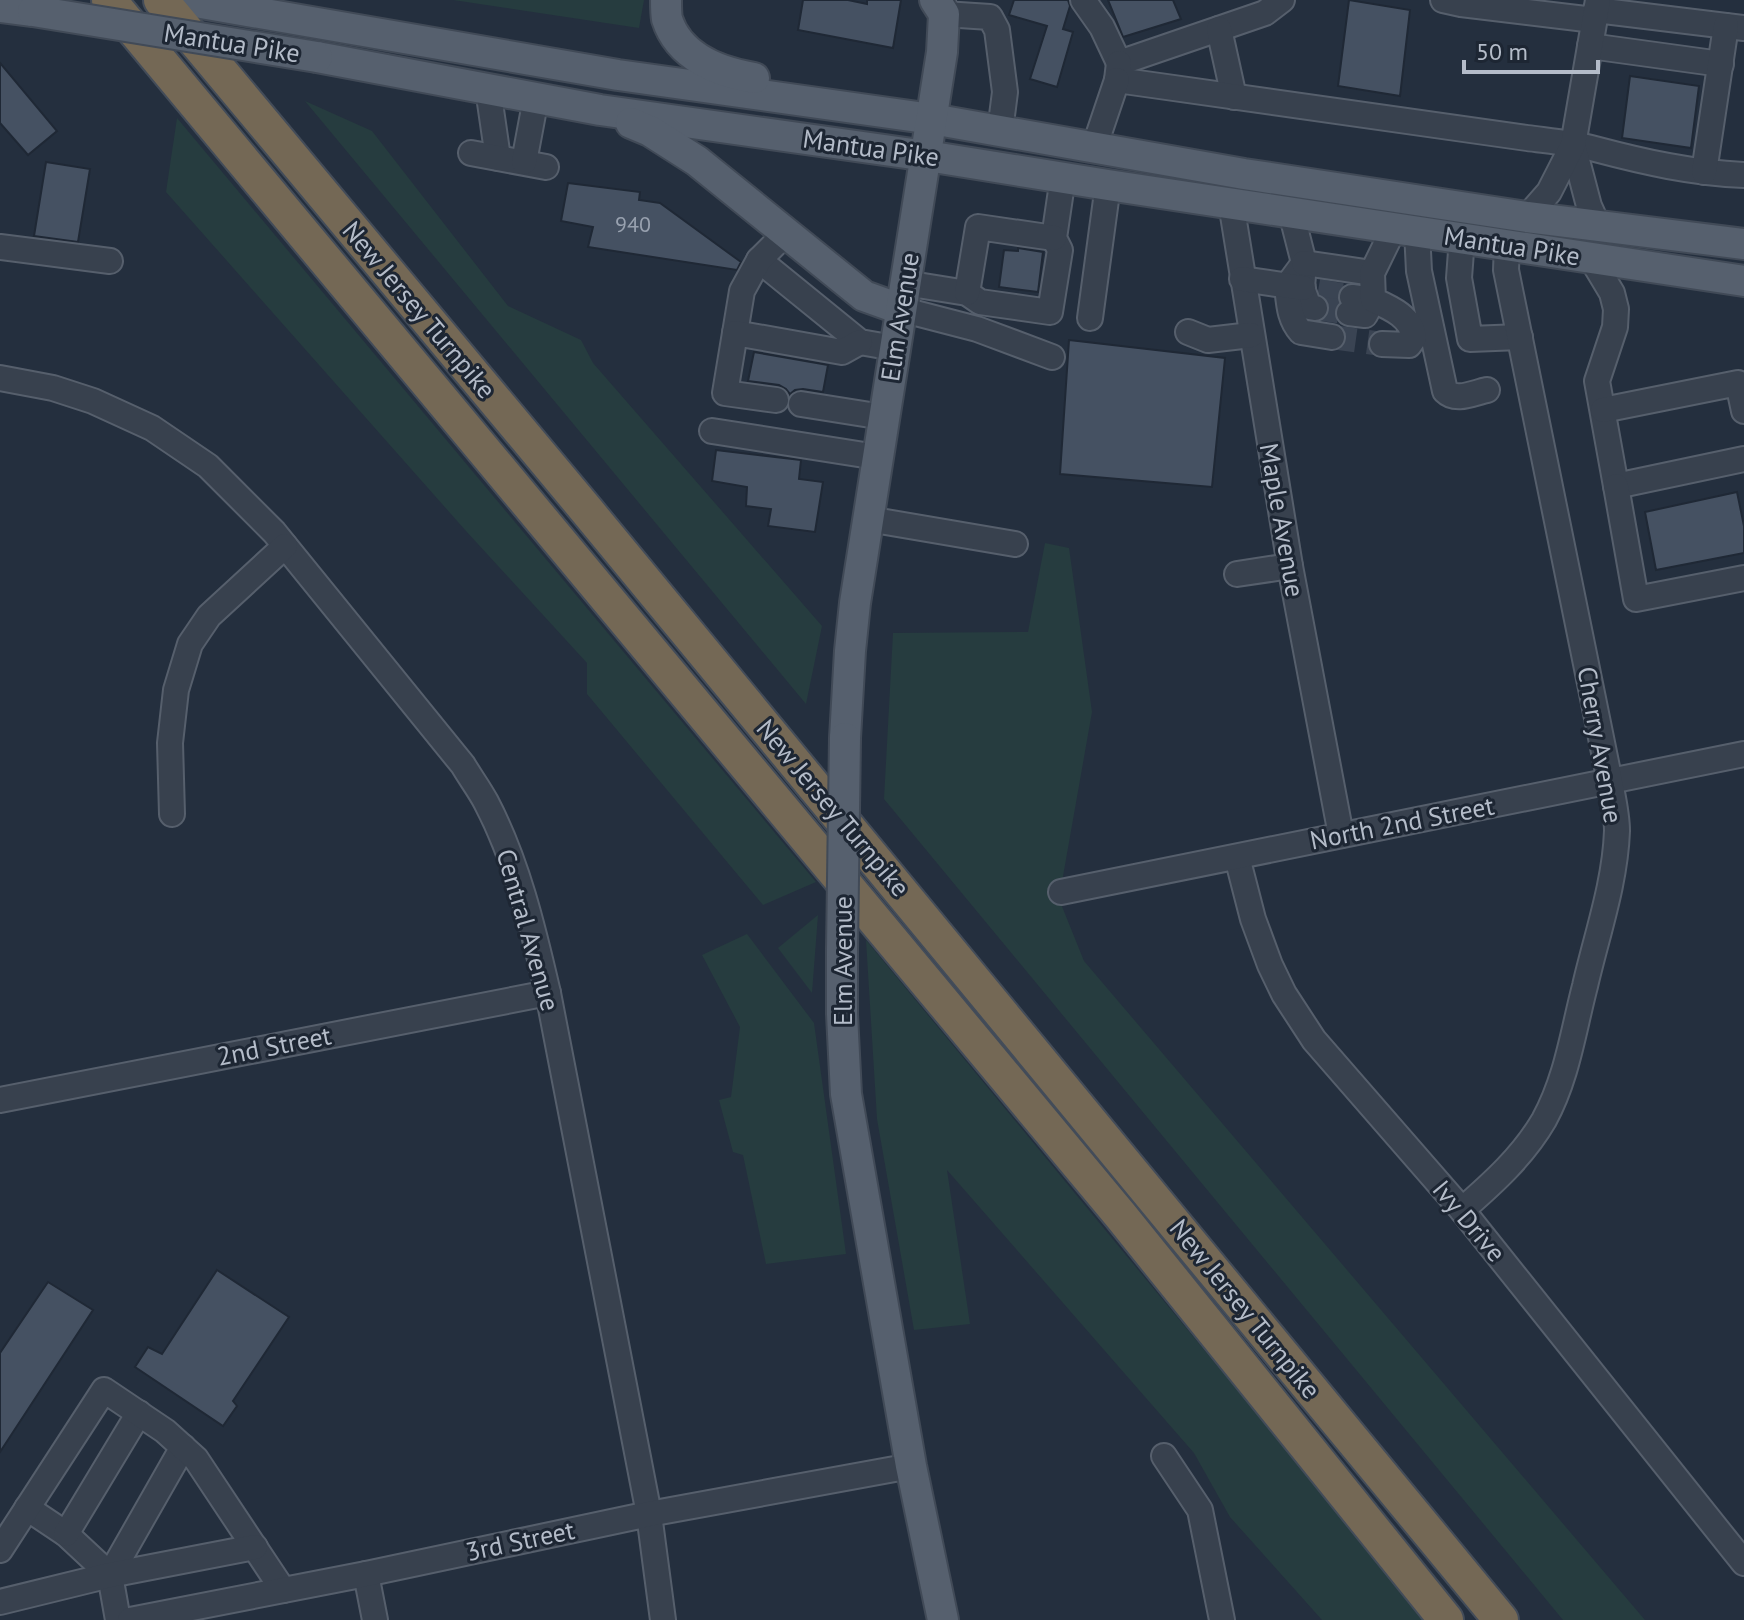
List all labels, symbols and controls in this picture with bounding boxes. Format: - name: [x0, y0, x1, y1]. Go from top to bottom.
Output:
- street label: Mantua Pike: [162, 15, 302, 70]
- scale bar: [1464, 24, 1598, 74]
- text: 50 m: [1476, 36, 1528, 67]
- street label: Mantua Pike: [801, 122, 941, 173]
- house number: 940: [615, 210, 651, 238]
- street label: New Jersey Turnpike: [336, 214, 503, 405]
- street label: Mantua Pike: [1442, 218, 1582, 273]
- street label: Elm Avenue: [873, 250, 926, 384]
- street label: Maple Avenue: [1253, 440, 1312, 599]
- street label: Cherry Avenue: [1570, 664, 1630, 826]
- street label: New Jersey Turnpike: [750, 712, 917, 903]
- street label: North 2nd Street: [1307, 788, 1497, 857]
- street label: Central Avenue: [490, 845, 567, 1015]
- street label: Elm Avenue: [826, 896, 859, 1026]
- street label: 2nd Street: [214, 1018, 334, 1073]
- street label: Ivy Drive: [1426, 1173, 1513, 1268]
- street label: New Jersey Turnpike: [1163, 1212, 1328, 1405]
- street label: 3rd Street: [462, 1513, 577, 1568]

